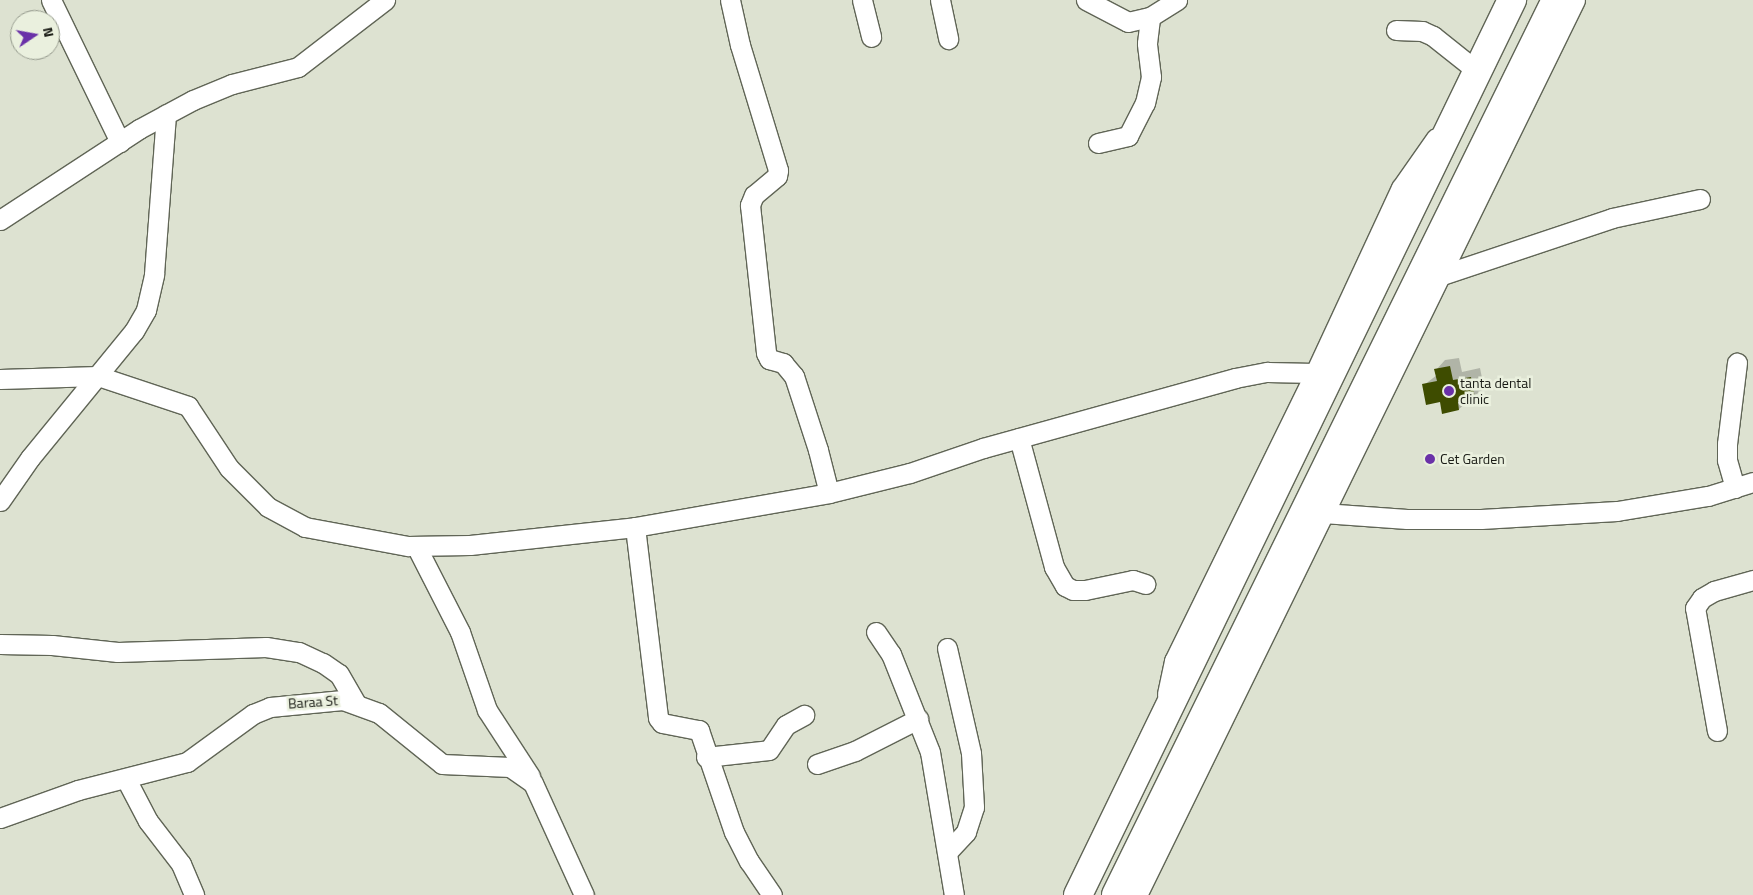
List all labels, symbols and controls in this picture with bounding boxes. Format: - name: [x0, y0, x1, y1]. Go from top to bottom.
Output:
- north arrow: [10, 10, 60, 60]
- text: N: [38, 25, 60, 39]
- place label: tanta dental clinic: [1460, 375, 1532, 408]
- marker: tanta dental clinic: [1442, 384, 1456, 398]
- place label: Cet Garden: [1440, 451, 1505, 467]
- marker: Cet Garden: [1424, 453, 1436, 465]
- street label: Baraa St: [287, 692, 339, 712]

